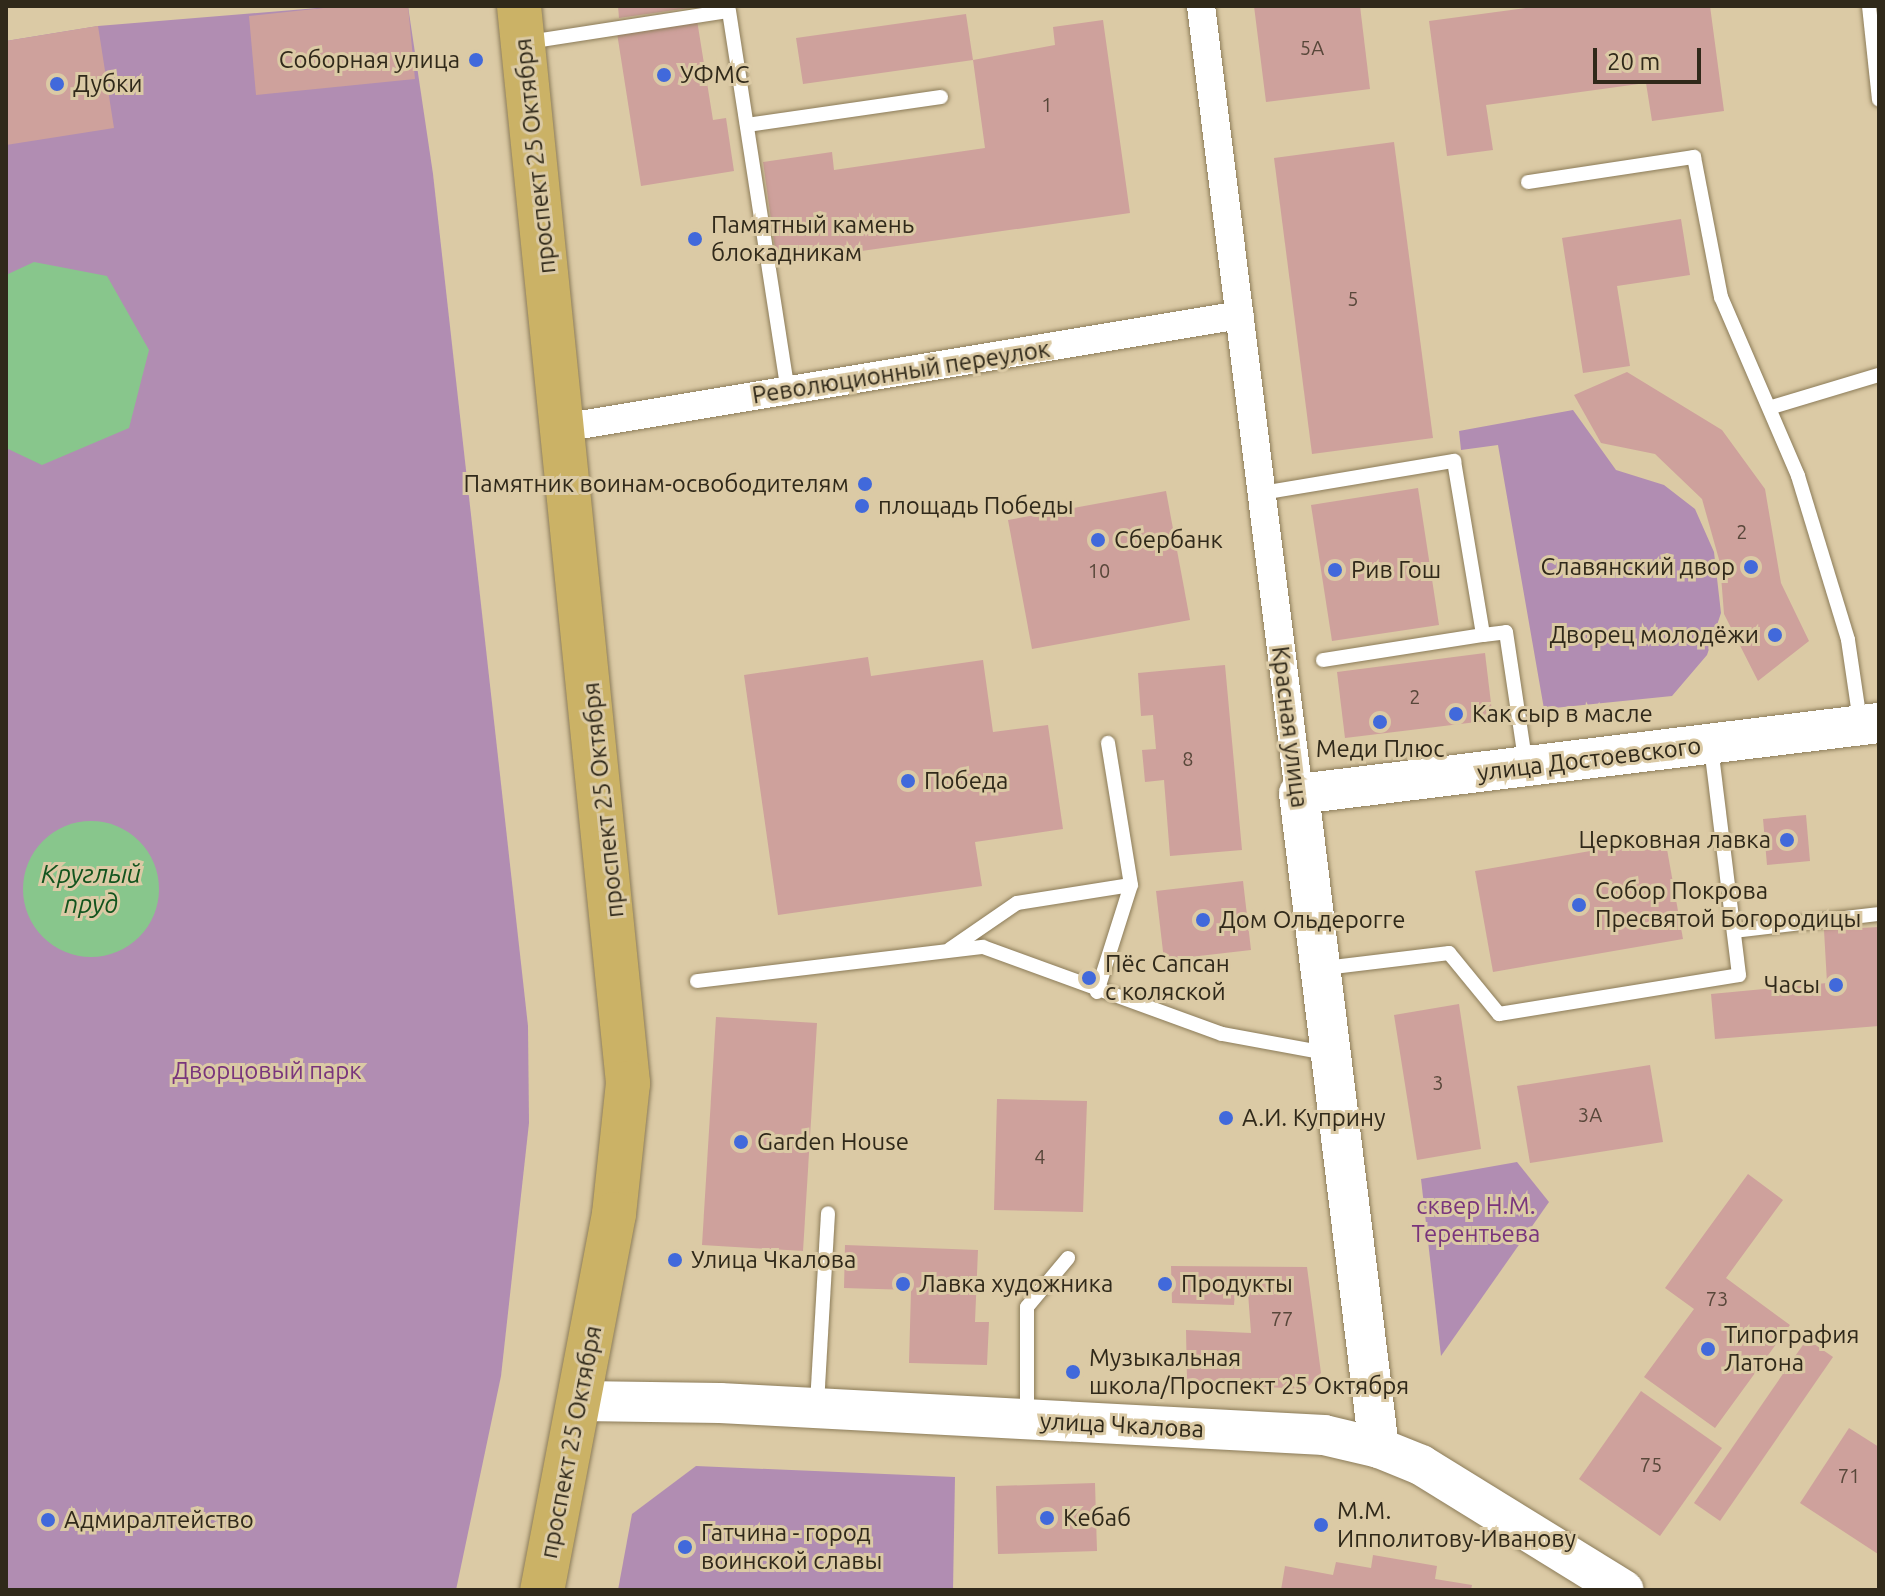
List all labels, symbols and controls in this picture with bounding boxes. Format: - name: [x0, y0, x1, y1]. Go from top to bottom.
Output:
- scale bar: [1597, 32, 1705, 82]
- house number: 5А: [1300, 35, 1324, 59]
- street label: проспект 25 Октября: [508, 37, 562, 275]
- place label: Соборная улица: [279, 46, 460, 74]
- text: 20 m: [1607, 48, 1660, 75]
- marker: Соборная улица: [467, 51, 485, 69]
- place label: УФМС: [680, 61, 750, 89]
- marker: УФМС: [655, 66, 673, 84]
- place label: Дубки: [73, 70, 143, 98]
- marker: Дубки: [48, 75, 66, 93]
- house number: 1: [1041, 92, 1053, 116]
- place label: Памятный камень блокадникам: [711, 211, 914, 267]
- marker: Памятный камень блокадникам: [686, 230, 704, 248]
- house number: 5: [1347, 286, 1359, 310]
- street label: Революционный переулок: [750, 334, 1052, 410]
- place label: Памятник воинам-освободителям: [464, 470, 849, 498]
- marker: Памятник воинам-освободителям: [856, 475, 874, 493]
- place label: площадь Победы: [878, 492, 1074, 520]
- marker: площадь Победы: [853, 497, 871, 515]
- house number: 2: [1736, 519, 1748, 543]
- place label: Сбербанк: [1114, 526, 1223, 554]
- marker: Сбербанк: [1089, 531, 1107, 549]
- place label: Славянский двор: [1540, 553, 1735, 581]
- place label: Рив Гош: [1351, 556, 1441, 584]
- house number: 10: [1088, 558, 1110, 582]
- marker: Славянский двор: [1742, 558, 1760, 576]
- marker: Рив Гош: [1326, 561, 1344, 579]
- place label: Дворец молодёжи: [1549, 621, 1759, 649]
- marker: Дворец молодёжи: [1766, 626, 1784, 644]
- street label: Красная улица: [1266, 645, 1314, 809]
- street label: проспект 25 Октября: [576, 681, 630, 919]
- house number: 2: [1409, 684, 1421, 708]
- place label: Как сыр в масле: [1472, 700, 1653, 728]
- marker: Как сыр в масле: [1447, 705, 1465, 723]
- marker: Меди Плюс: [1371, 713, 1389, 731]
- street label: улица Достоевского: [1475, 731, 1703, 787]
- place label: Меди Плюс: [1316, 735, 1444, 763]
- house number: 8: [1182, 746, 1194, 770]
- place label: Победа: [924, 767, 1008, 795]
- marker: Победа: [899, 772, 917, 790]
- place label: Церковная лавка: [1579, 826, 1771, 854]
- marker: Церковная лавка: [1778, 831, 1796, 849]
- water label: Круглый пруд: [41, 858, 141, 920]
- place label: Собор Покрова Пресвятой Богородицы: [1595, 877, 1861, 933]
- marker: Собор Покрова Пресвятой Богородицы: [1570, 896, 1588, 914]
- place label: Дом Ольдерогге: [1219, 906, 1405, 934]
- marker: Дом Ольдерогге: [1194, 911, 1212, 929]
- place label: Пёс Сапсан с коляской: [1105, 950, 1230, 1006]
- marker: Пёс Сапсан с коляской: [1080, 969, 1098, 987]
- place label: Часы: [1764, 971, 1820, 999]
- marker: Часы: [1827, 976, 1845, 994]
- park label: Дворцовый парк: [172, 1057, 362, 1085]
- house number: 3: [1432, 1070, 1444, 1094]
- house number: 3А: [1578, 1102, 1602, 1126]
- place label: А.И. Куприну: [1242, 1104, 1386, 1132]
- marker: А.И. Куприну: [1217, 1109, 1235, 1127]
- place label: Garden House: [757, 1128, 909, 1156]
- marker: Garden House: [732, 1133, 750, 1151]
- house number: 4: [1034, 1144, 1046, 1168]
- park label: сквер Н.М. Терентьева: [1412, 1192, 1540, 1248]
- place label: Улица Чкалова: [691, 1246, 856, 1274]
- marker: Улица Чкалова: [666, 1251, 684, 1269]
- place label: Лавка художника: [919, 1270, 1113, 1298]
- place label: Продукты: [1181, 1270, 1293, 1298]
- marker: Лавка художника: [894, 1275, 912, 1293]
- marker: Продукты: [1156, 1275, 1174, 1293]
- house number: 73: [1706, 1286, 1728, 1310]
- house number: 77: [1271, 1306, 1293, 1330]
- place label: Типография Латона: [1724, 1321, 1859, 1377]
- street label: проспект 25 Октября: [534, 1323, 608, 1561]
- marker: Типография Латона: [1699, 1340, 1717, 1358]
- place label: Музыкальная школа/Проспект 25 Октября: [1089, 1344, 1409, 1400]
- marker: Музыкальная школа/Проспект 25 Октября: [1064, 1363, 1082, 1381]
- street label: улица Чкалова: [1039, 1406, 1205, 1444]
- house number: 75: [1640, 1452, 1662, 1476]
- house number: 71: [1838, 1463, 1860, 1487]
- place label: М.М. Ипполитову-Иванову: [1337, 1497, 1576, 1553]
- place label: Кебаб: [1063, 1504, 1131, 1532]
- place label: Адмиралтейство: [64, 1506, 254, 1534]
- marker: Кебаб: [1038, 1509, 1056, 1527]
- marker: Адмиралтейство: [39, 1511, 57, 1529]
- marker: М.М. Ипполитову-Иванову: [1312, 1516, 1330, 1534]
- place label: Гатчина - город воинской славы: [701, 1519, 882, 1575]
- marker: Гатчина - город воинской славы: [676, 1538, 694, 1556]

